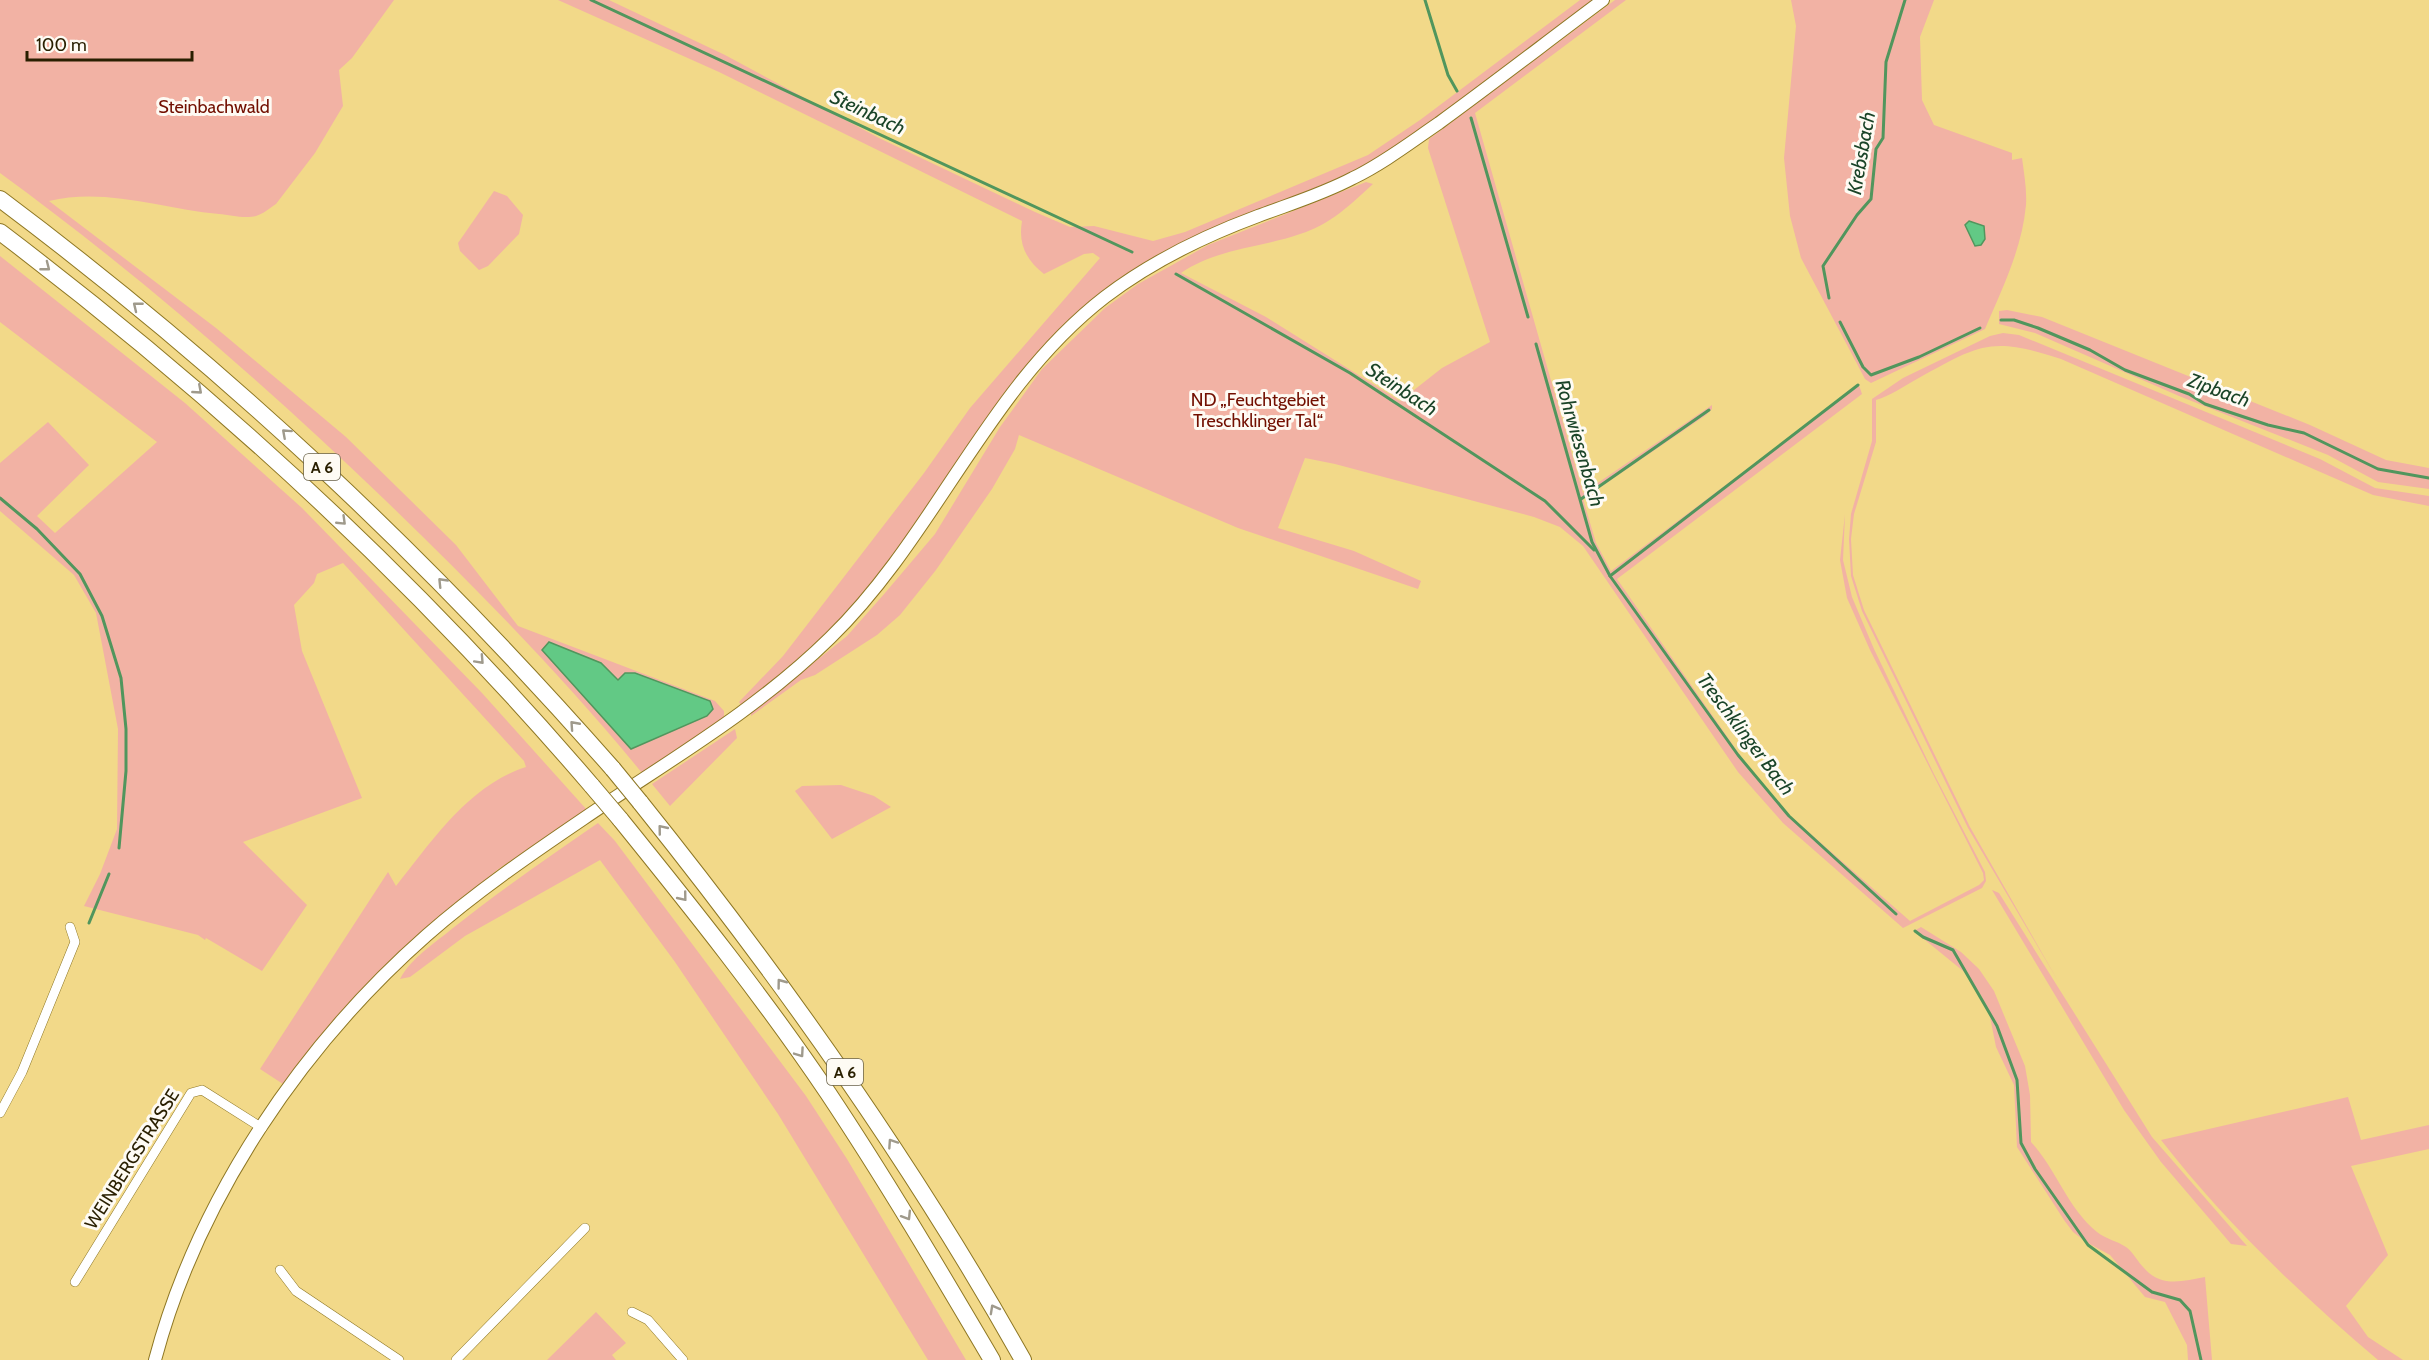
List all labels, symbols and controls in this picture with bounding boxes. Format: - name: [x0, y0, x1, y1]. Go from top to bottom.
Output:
- scale bar: [27, 24, 192, 62]
- text: 100 m: [36, 34, 87, 56]
- water label: Steinbach: [827, 84, 909, 140]
- park label: Steinbachwald: [158, 96, 270, 118]
- water label: Krebsbach: [1842, 110, 1880, 196]
- one-way arrow: [40, 260, 51, 271]
- one-way arrow: [133, 302, 144, 313]
- water label: Steinbach: [1362, 357, 1442, 421]
- water label: Zipbach: [2184, 367, 2253, 412]
- water label: Rohrwiesenbach: [1550, 377, 1610, 509]
- one-way arrow: [191, 383, 202, 394]
- park label: ND „Feuchtgebiet Treschklinger Tal“: [1191, 389, 1325, 432]
- one-way arrow: [282, 429, 292, 440]
- road number: A 6: [304, 454, 340, 480]
- one-way arrow: [336, 514, 346, 525]
- one-way arrow: [438, 579, 449, 590]
- one-way arrow: [472, 652, 483, 663]
- water label: Treschklinger Bach: [1692, 668, 1800, 800]
- one-way arrow: [570, 721, 581, 732]
- one-way arrow: [658, 824, 669, 835]
- one-way arrow: [676, 890, 687, 901]
- one-way arrow: [777, 978, 788, 989]
- one-way arrow: [793, 1046, 804, 1057]
- road number: A 6: [827, 1059, 863, 1085]
- street label: WEINBERGSTRASSE: [80, 1085, 184, 1233]
- one-way arrow: [888, 1139, 899, 1150]
- one-way arrow: [899, 1210, 911, 1220]
- one-way arrow: [990, 1305, 1001, 1315]

